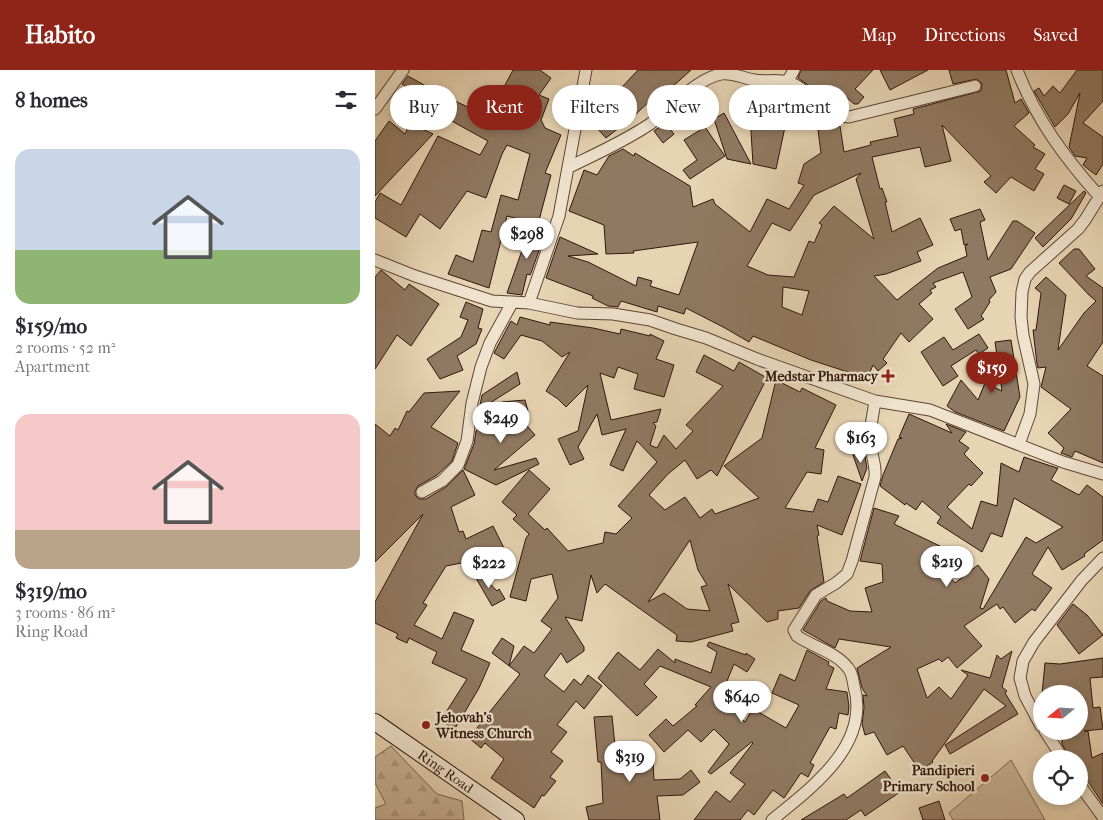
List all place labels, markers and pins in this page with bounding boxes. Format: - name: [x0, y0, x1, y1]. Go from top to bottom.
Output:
- pin: $298: [497, 218, 557, 260]
- pin: $159: [962, 352, 1022, 394]
- place label: Medstar Pharmacy: [764, 368, 880, 385]
- marker: Medstar Pharmacy: [882, 370, 894, 382]
- pin: $249: [471, 402, 531, 444]
- pin: $163: [831, 422, 891, 464]
- pin: $222: [459, 546, 519, 589]
- pin: $219: [917, 546, 977, 588]
- pin: $640: [712, 680, 772, 723]
- place label: Jehovah's Witness Church: [434, 709, 533, 742]
- marker: Jehovah's Witness Church: [420, 719, 432, 731]
- pin: $319: [600, 740, 660, 783]
- place label: Pandipieri Primary School: [883, 762, 976, 795]
- marker: Pandipieri Primary School: [979, 772, 991, 784]

